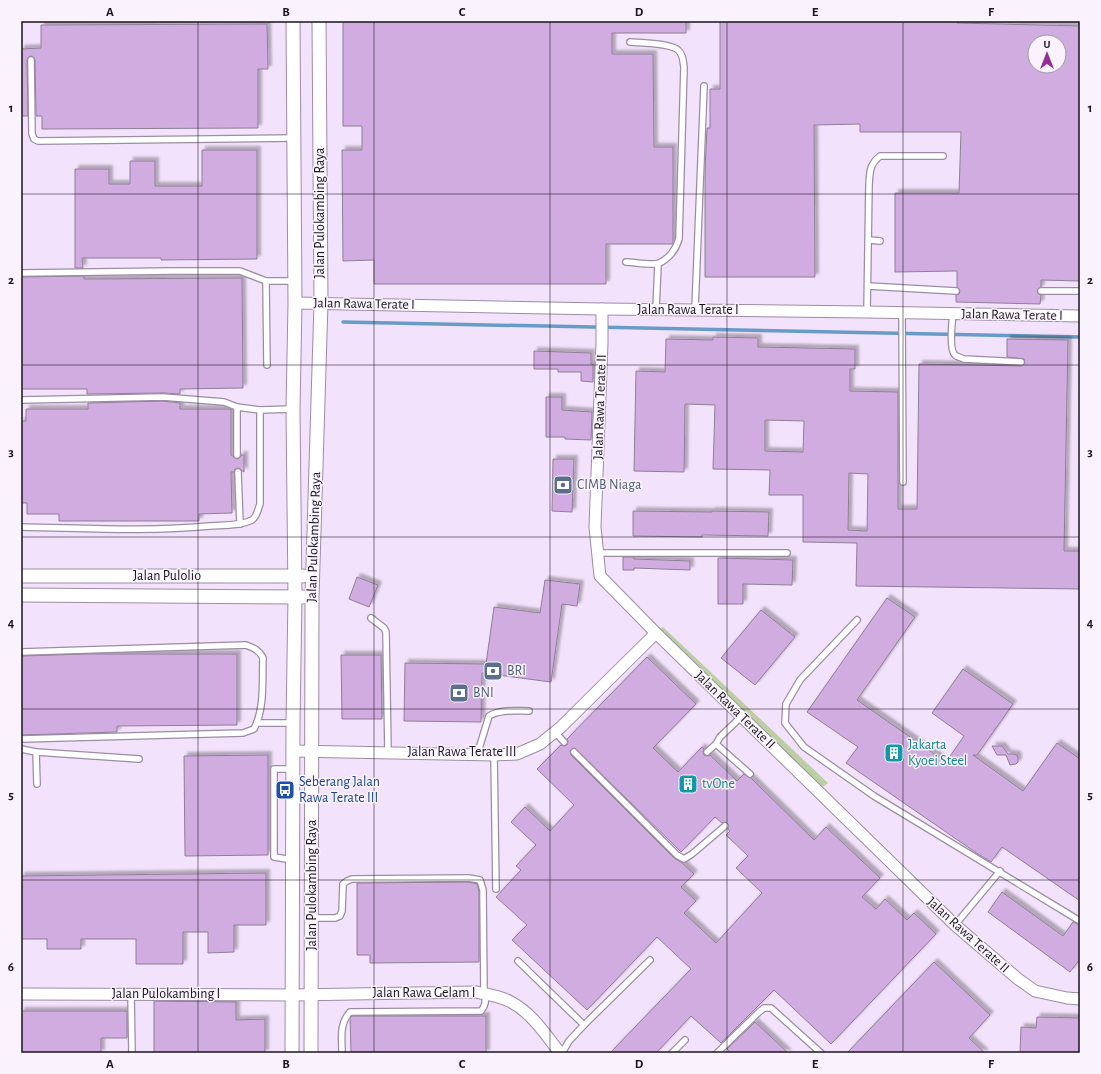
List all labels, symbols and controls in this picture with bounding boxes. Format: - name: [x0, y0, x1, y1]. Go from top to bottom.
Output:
- text: A: [106, 6, 114, 19]
- text: B: [282, 6, 290, 19]
- text: C: [459, 6, 466, 19]
- text: D: [635, 6, 644, 19]
- text: E: [812, 6, 819, 19]
- text: F: [988, 6, 995, 19]
- north arrow: [1027, 34, 1067, 74]
- text: U: [1043, 39, 1051, 50]
- text: 1: [9, 102, 13, 115]
- text: 1: [1088, 102, 1092, 115]
- street label: Jalan Pulokambing Raya: [313, 147, 327, 278]
- text: 2: [8, 274, 14, 287]
- text: 2: [1087, 274, 1093, 287]
- street label: Jalan Rawa Terate I: [313, 296, 415, 312]
- street label: Jalan Rawa Terate I: [637, 303, 739, 317]
- street label: Jalan Rawa Terate I: [961, 307, 1063, 323]
- street label: Jalan Rawa Terate II: [591, 354, 609, 460]
- text: 3: [8, 446, 14, 459]
- text: 3: [1087, 446, 1093, 459]
- street label: Jalan Pulokambing Raya: [305, 471, 323, 603]
- bank icon: CIMB Niaga: [552, 474, 574, 496]
- place label: CIMB Niaga: [577, 478, 642, 492]
- street label: Jalan Pulolio: [133, 569, 201, 583]
- text: 4: [8, 617, 15, 630]
- text: 4: [1087, 617, 1094, 630]
- bank icon: BRI: [482, 660, 504, 682]
- place label: BRI: [507, 664, 526, 678]
- street label: Jalan Rawa Terate II: [692, 668, 778, 752]
- bank icon: BNI: [448, 682, 470, 704]
- place label: BNI: [473, 686, 494, 700]
- place label: Jakarta Kyoei Steel: [908, 738, 967, 768]
- building icon: Jakarta Kyoei Steel: [883, 742, 905, 764]
- street label: Jalan Rawa Terate III: [407, 745, 517, 759]
- building icon: tvOne: [677, 773, 699, 795]
- place label: Seberang Jalan Rawa Terate III: [299, 775, 380, 805]
- place label: tvOne: [702, 777, 735, 791]
- bus stop icon: Seberang Jalan Rawa Terate III: [274, 779, 296, 801]
- text: 5: [8, 789, 14, 802]
- text: 5: [1087, 789, 1093, 802]
- street label: Jalan Pulokambing Raya: [305, 819, 319, 950]
- street label: Jalan Rawa Terate II: [924, 895, 1012, 975]
- text: 6: [8, 961, 14, 974]
- text: 6: [1087, 961, 1093, 974]
- street label: Jalan Rawa Gelam I: [372, 986, 476, 1000]
- street label: Jalan Pulokambing I: [112, 987, 220, 1001]
- text: A: [106, 1058, 114, 1071]
- text: B: [282, 1058, 290, 1071]
- text: C: [459, 1058, 466, 1071]
- text: D: [635, 1058, 644, 1071]
- text: E: [812, 1058, 819, 1071]
- text: F: [988, 1058, 995, 1071]

